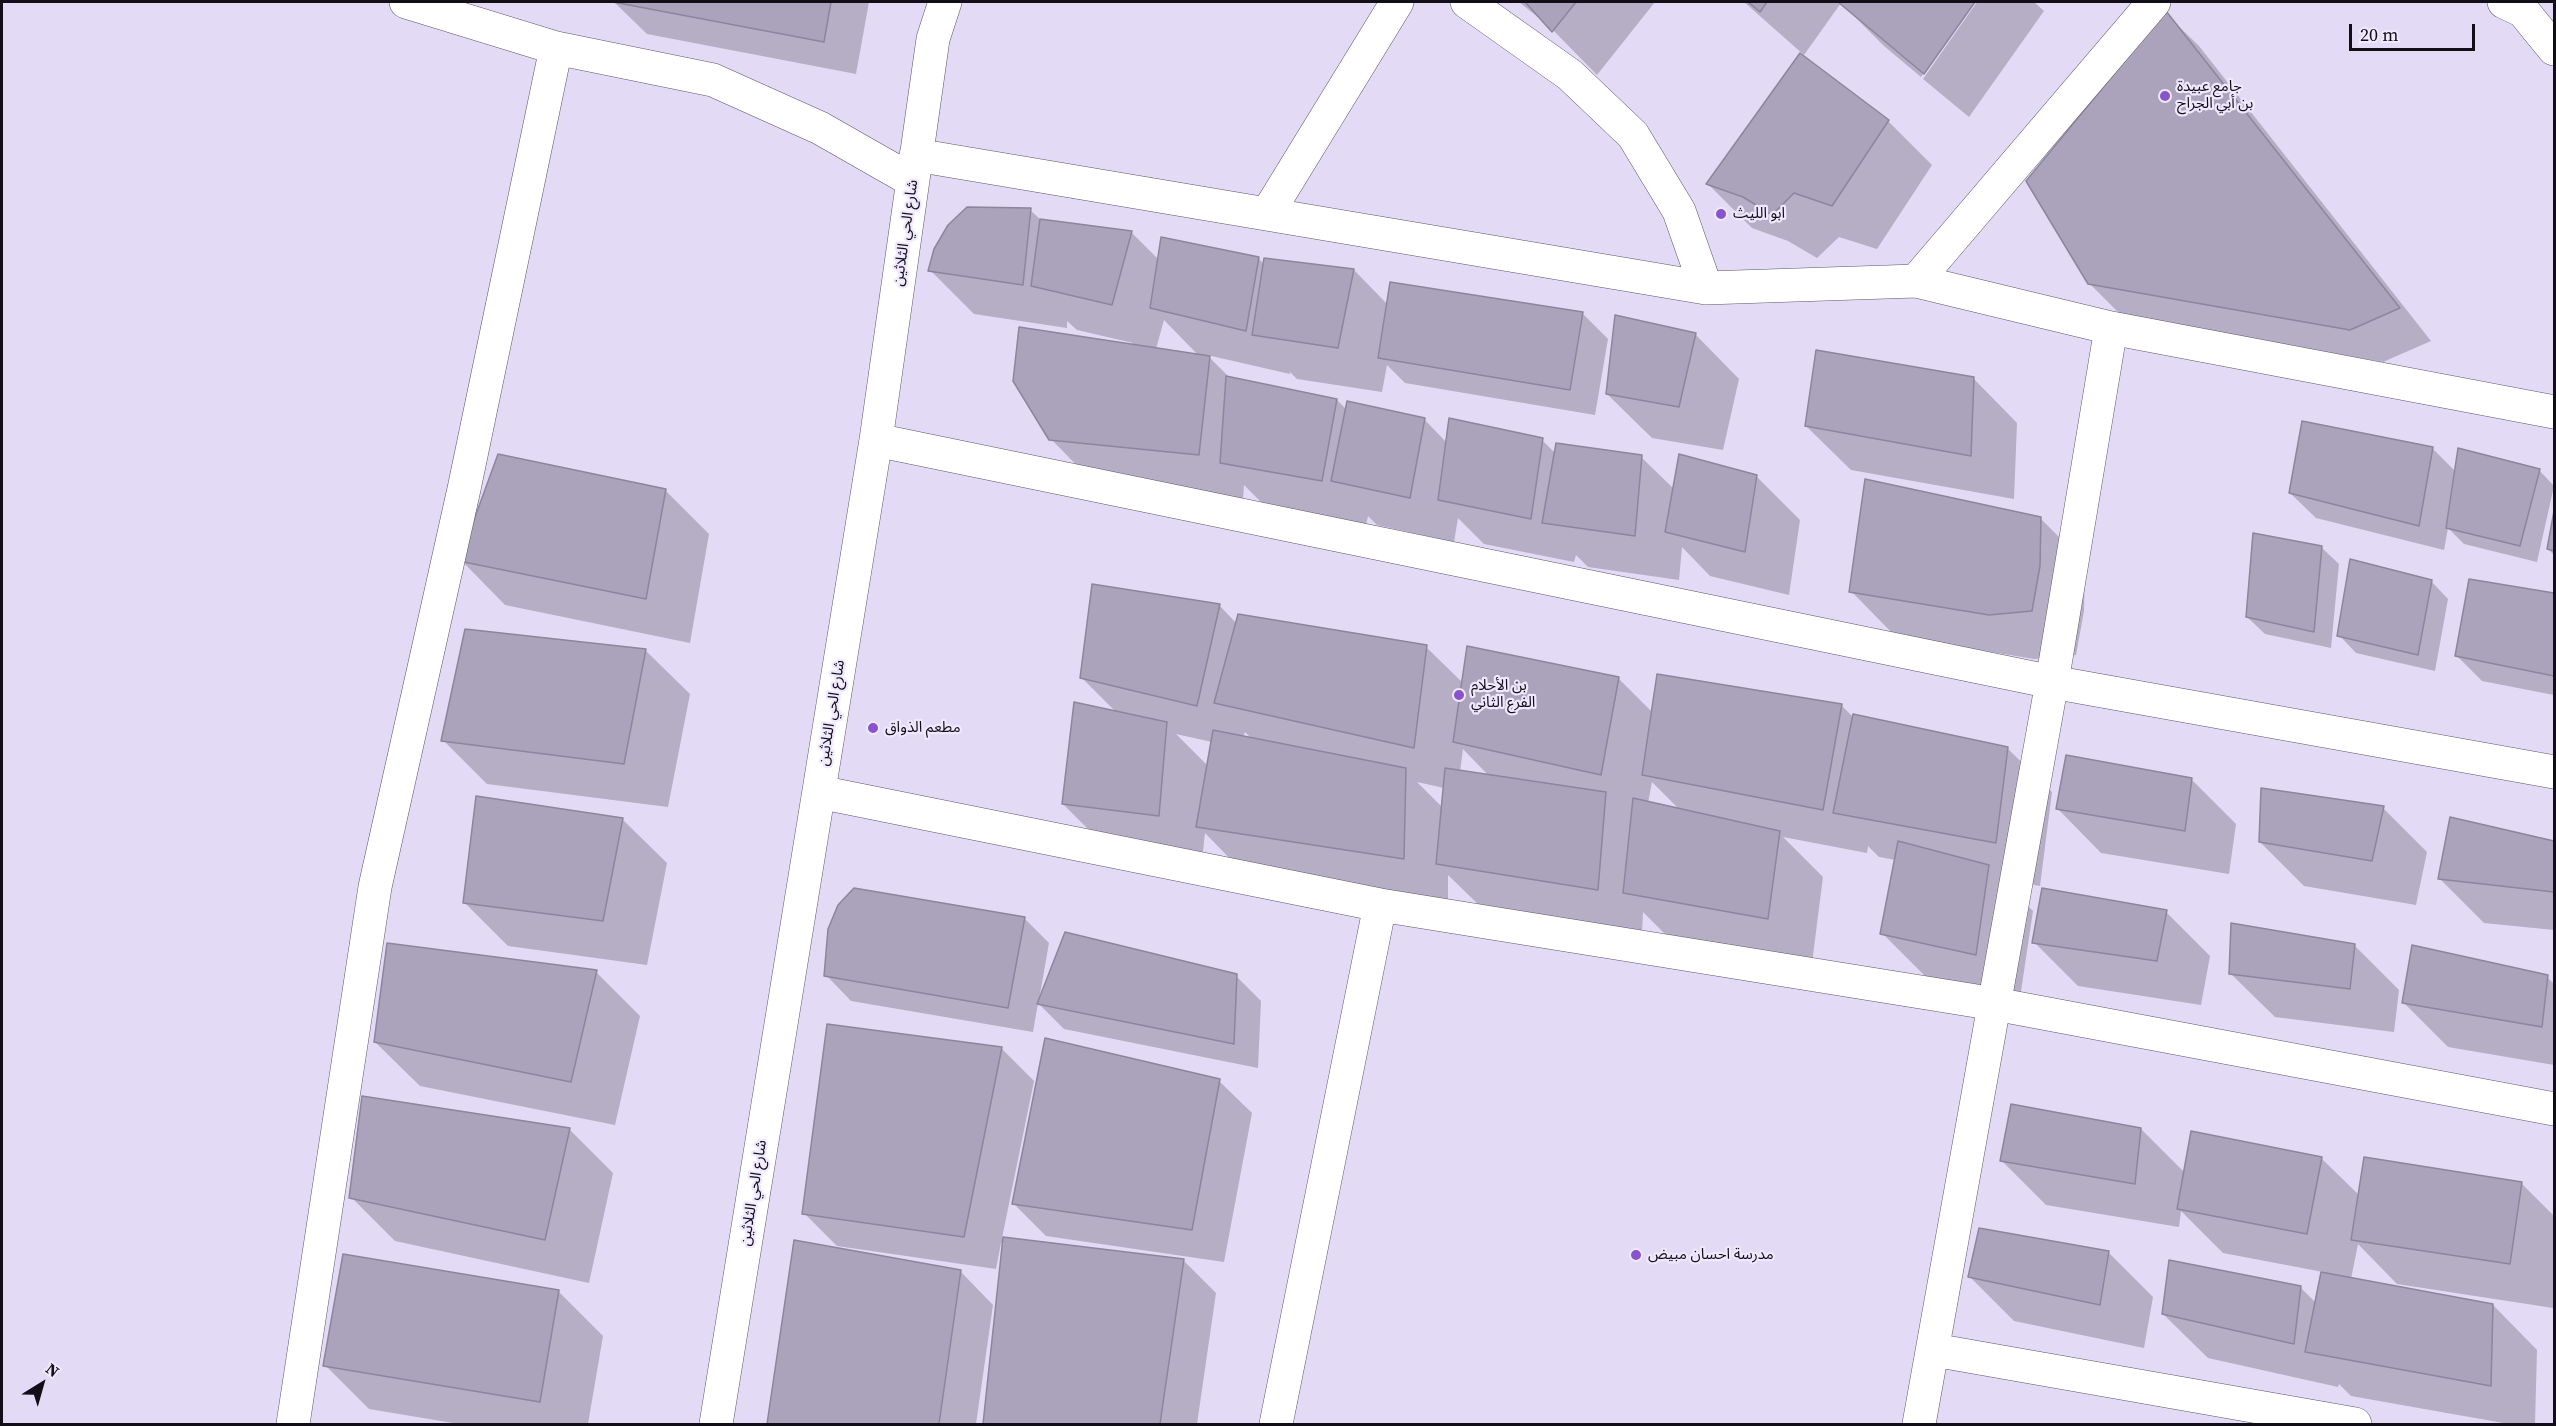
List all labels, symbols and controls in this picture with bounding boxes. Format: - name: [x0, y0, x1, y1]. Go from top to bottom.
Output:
- scale bar: [2352, 12, 2478, 50]
- text: 20 m: [2360, 22, 2398, 47]
- place label: جامع عبيدة بن أبي الجراح: [2177, 78, 2253, 113]
- marker: جامع عبيدة بن أبي الجراح: [2158, 89, 2172, 103]
- street label: شارع الحي الثلاثين: [890, 179, 922, 287]
- place label: ابو الليث: [1733, 205, 1785, 223]
- marker: ابو الليث: [1714, 207, 1728, 221]
- street label: شارع الحي الثلاثين: [815, 659, 849, 767]
- place label: بن الأحلام الفرع الثاني: [1471, 677, 1535, 712]
- marker: بن الأحلام الفرع الثاني: [1452, 688, 1466, 702]
- place label: مطعم الذواق: [885, 719, 961, 737]
- marker: مطعم الذواق: [866, 721, 880, 735]
- street label: شارع الحي الثلاثين: [737, 1139, 771, 1247]
- place label: مدرسة احسان مبيض: [1648, 1246, 1774, 1264]
- marker: مدرسة احسان مبيض: [1629, 1248, 1643, 1262]
- north arrow: [12, 1354, 72, 1414]
- text: N: [42, 1357, 64, 1382]

